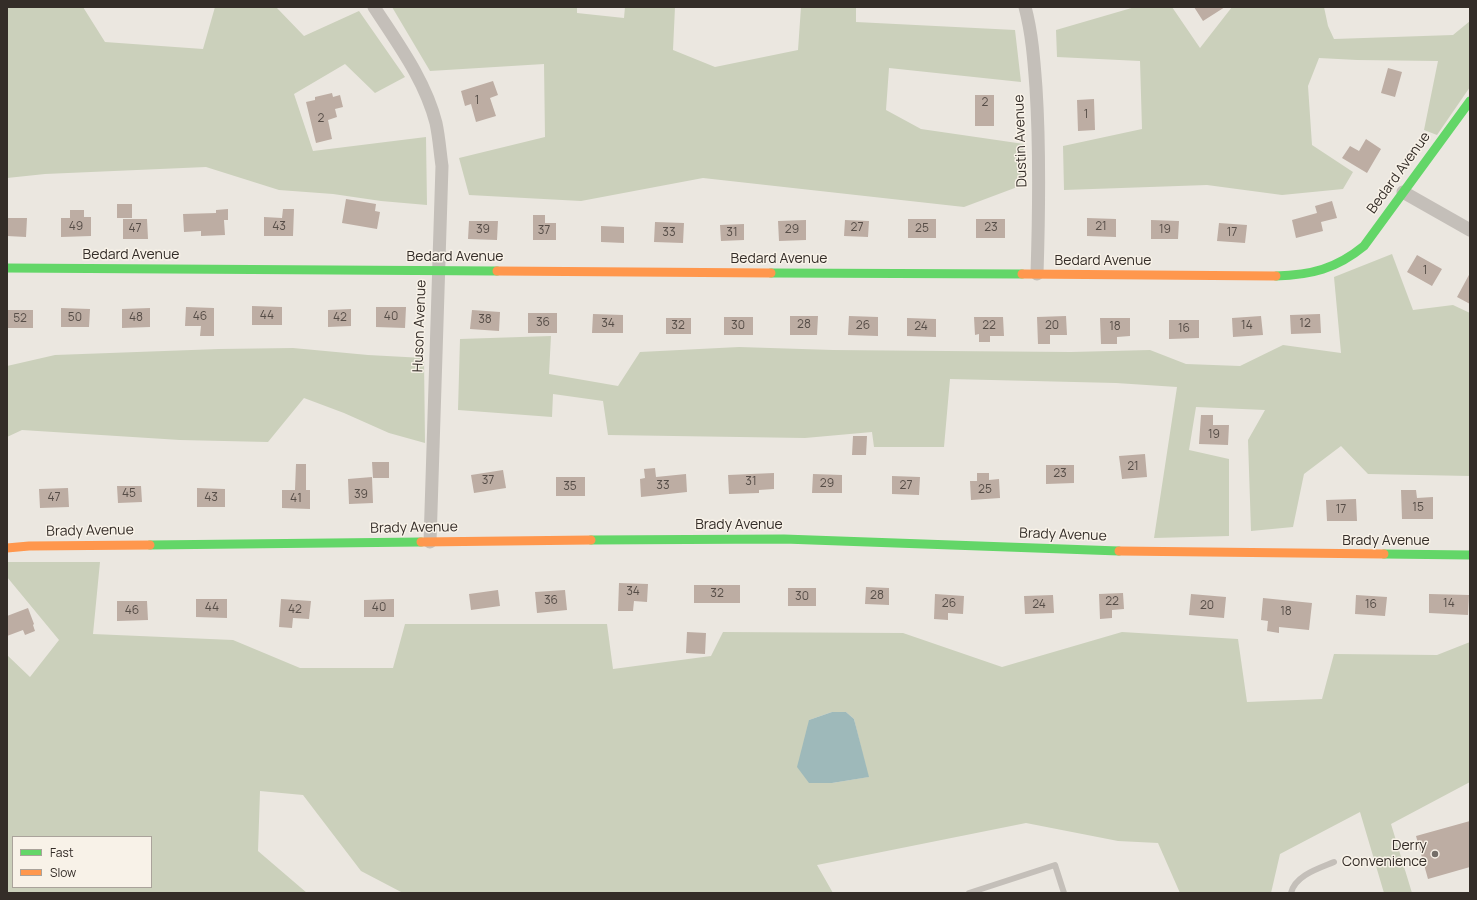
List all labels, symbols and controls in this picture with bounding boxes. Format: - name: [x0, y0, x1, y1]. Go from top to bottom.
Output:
- house number: 1: [475, 94, 479, 108]
- street label: Dustin Avenue: [1011, 94, 1031, 188]
- house number: 2: [982, 96, 988, 110]
- house number: 1: [1084, 108, 1088, 122]
- house number: 2: [318, 112, 324, 126]
- street label: Bedard Avenue: [1364, 129, 1434, 217]
- house number: 49: [69, 220, 83, 234]
- house number: 43: [272, 220, 286, 234]
- house number: 21: [1095, 220, 1107, 234]
- house number: 27: [851, 221, 863, 235]
- house number: 23: [984, 221, 998, 235]
- house number: 47: [128, 222, 142, 236]
- house number: 25: [915, 222, 929, 236]
- house number: 39: [476, 223, 490, 237]
- house number: 29: [785, 223, 799, 237]
- house number: 19: [1159, 223, 1171, 237]
- house number: 37: [538, 224, 550, 238]
- house number: 33: [662, 226, 676, 240]
- house number: 31: [726, 226, 738, 240]
- house number: 17: [1227, 226, 1237, 240]
- street label: Bedard Avenue: [83, 247, 179, 263]
- street label: Bedard Avenue: [407, 249, 503, 265]
- street label: Bedard Avenue: [731, 251, 827, 267]
- street label: Bedard Avenue: [1055, 253, 1151, 269]
- house number: 1: [1423, 264, 1427, 278]
- street label: Huson Avenue: [410, 279, 430, 373]
- house number: 44: [260, 309, 274, 323]
- house number: 46: [193, 310, 207, 324]
- house number: 40: [384, 310, 398, 324]
- house number: 50: [68, 311, 82, 325]
- house number: 48: [129, 311, 143, 325]
- house number: 42: [333, 311, 347, 325]
- house number: 52: [13, 312, 27, 326]
- house number: 38: [478, 313, 492, 327]
- house number: 36: [536, 316, 550, 330]
- house number: 34: [601, 317, 615, 331]
- house number: 12: [1299, 317, 1311, 331]
- house number: 28: [797, 318, 811, 332]
- house number: 32: [671, 319, 685, 333]
- house number: 30: [731, 319, 745, 333]
- house number: 26: [856, 319, 870, 333]
- house number: 22: [982, 319, 996, 333]
- house number: 20: [1045, 319, 1059, 333]
- house number: 14: [1241, 319, 1253, 333]
- house number: 24: [914, 320, 928, 334]
- house number: 18: [1109, 320, 1121, 334]
- house number: 16: [1178, 322, 1190, 336]
- house number: 19: [1208, 428, 1220, 442]
- house number: 21: [1127, 460, 1139, 474]
- house number: 23: [1053, 467, 1067, 481]
- house number: 37: [482, 474, 494, 488]
- house number: 31: [745, 475, 757, 489]
- house number: 29: [820, 477, 834, 491]
- house number: 33: [656, 479, 670, 493]
- house number: 27: [900, 479, 912, 493]
- house number: 35: [563, 480, 577, 494]
- house number: 25: [978, 483, 992, 497]
- house number: 45: [122, 487, 136, 501]
- house number: 39: [354, 488, 368, 502]
- house number: 47: [47, 491, 61, 505]
- house number: 43: [204, 491, 218, 505]
- house number: 41: [290, 492, 302, 506]
- house number: 15: [1412, 501, 1424, 515]
- house number: 17: [1336, 503, 1346, 517]
- street label: Brady Avenue: [695, 517, 783, 533]
- street label: Brady Avenue: [370, 519, 458, 537]
- street label: Brady Avenue: [46, 522, 134, 540]
- street label: Brady Avenue: [1019, 525, 1107, 545]
- street label: Brady Avenue: [1342, 533, 1430, 549]
- house number: 34: [626, 585, 640, 599]
- house number: 32: [710, 587, 724, 601]
- house number: 28: [870, 589, 884, 603]
- house number: 30: [795, 590, 809, 604]
- house number: 36: [544, 594, 558, 608]
- house number: 22: [1105, 595, 1119, 609]
- house number: 26: [942, 597, 956, 611]
- house number: 14: [1443, 597, 1455, 611]
- house number: 24: [1032, 598, 1046, 612]
- house number: 16: [1365, 598, 1377, 612]
- house number: 20: [1200, 599, 1214, 613]
- house number: 44: [205, 601, 219, 615]
- house number: 40: [372, 601, 386, 615]
- house number: 42: [288, 603, 302, 617]
- house number: 46: [125, 604, 139, 618]
- house number: 18: [1280, 605, 1292, 619]
- legend: [12, 836, 152, 888]
- place label: Derry Convenience: [1342, 838, 1427, 870]
- text: Fast: [50, 844, 74, 861]
- marker: Derry Convenience: [1430, 849, 1440, 859]
- text: Slow: [50, 864, 76, 881]

